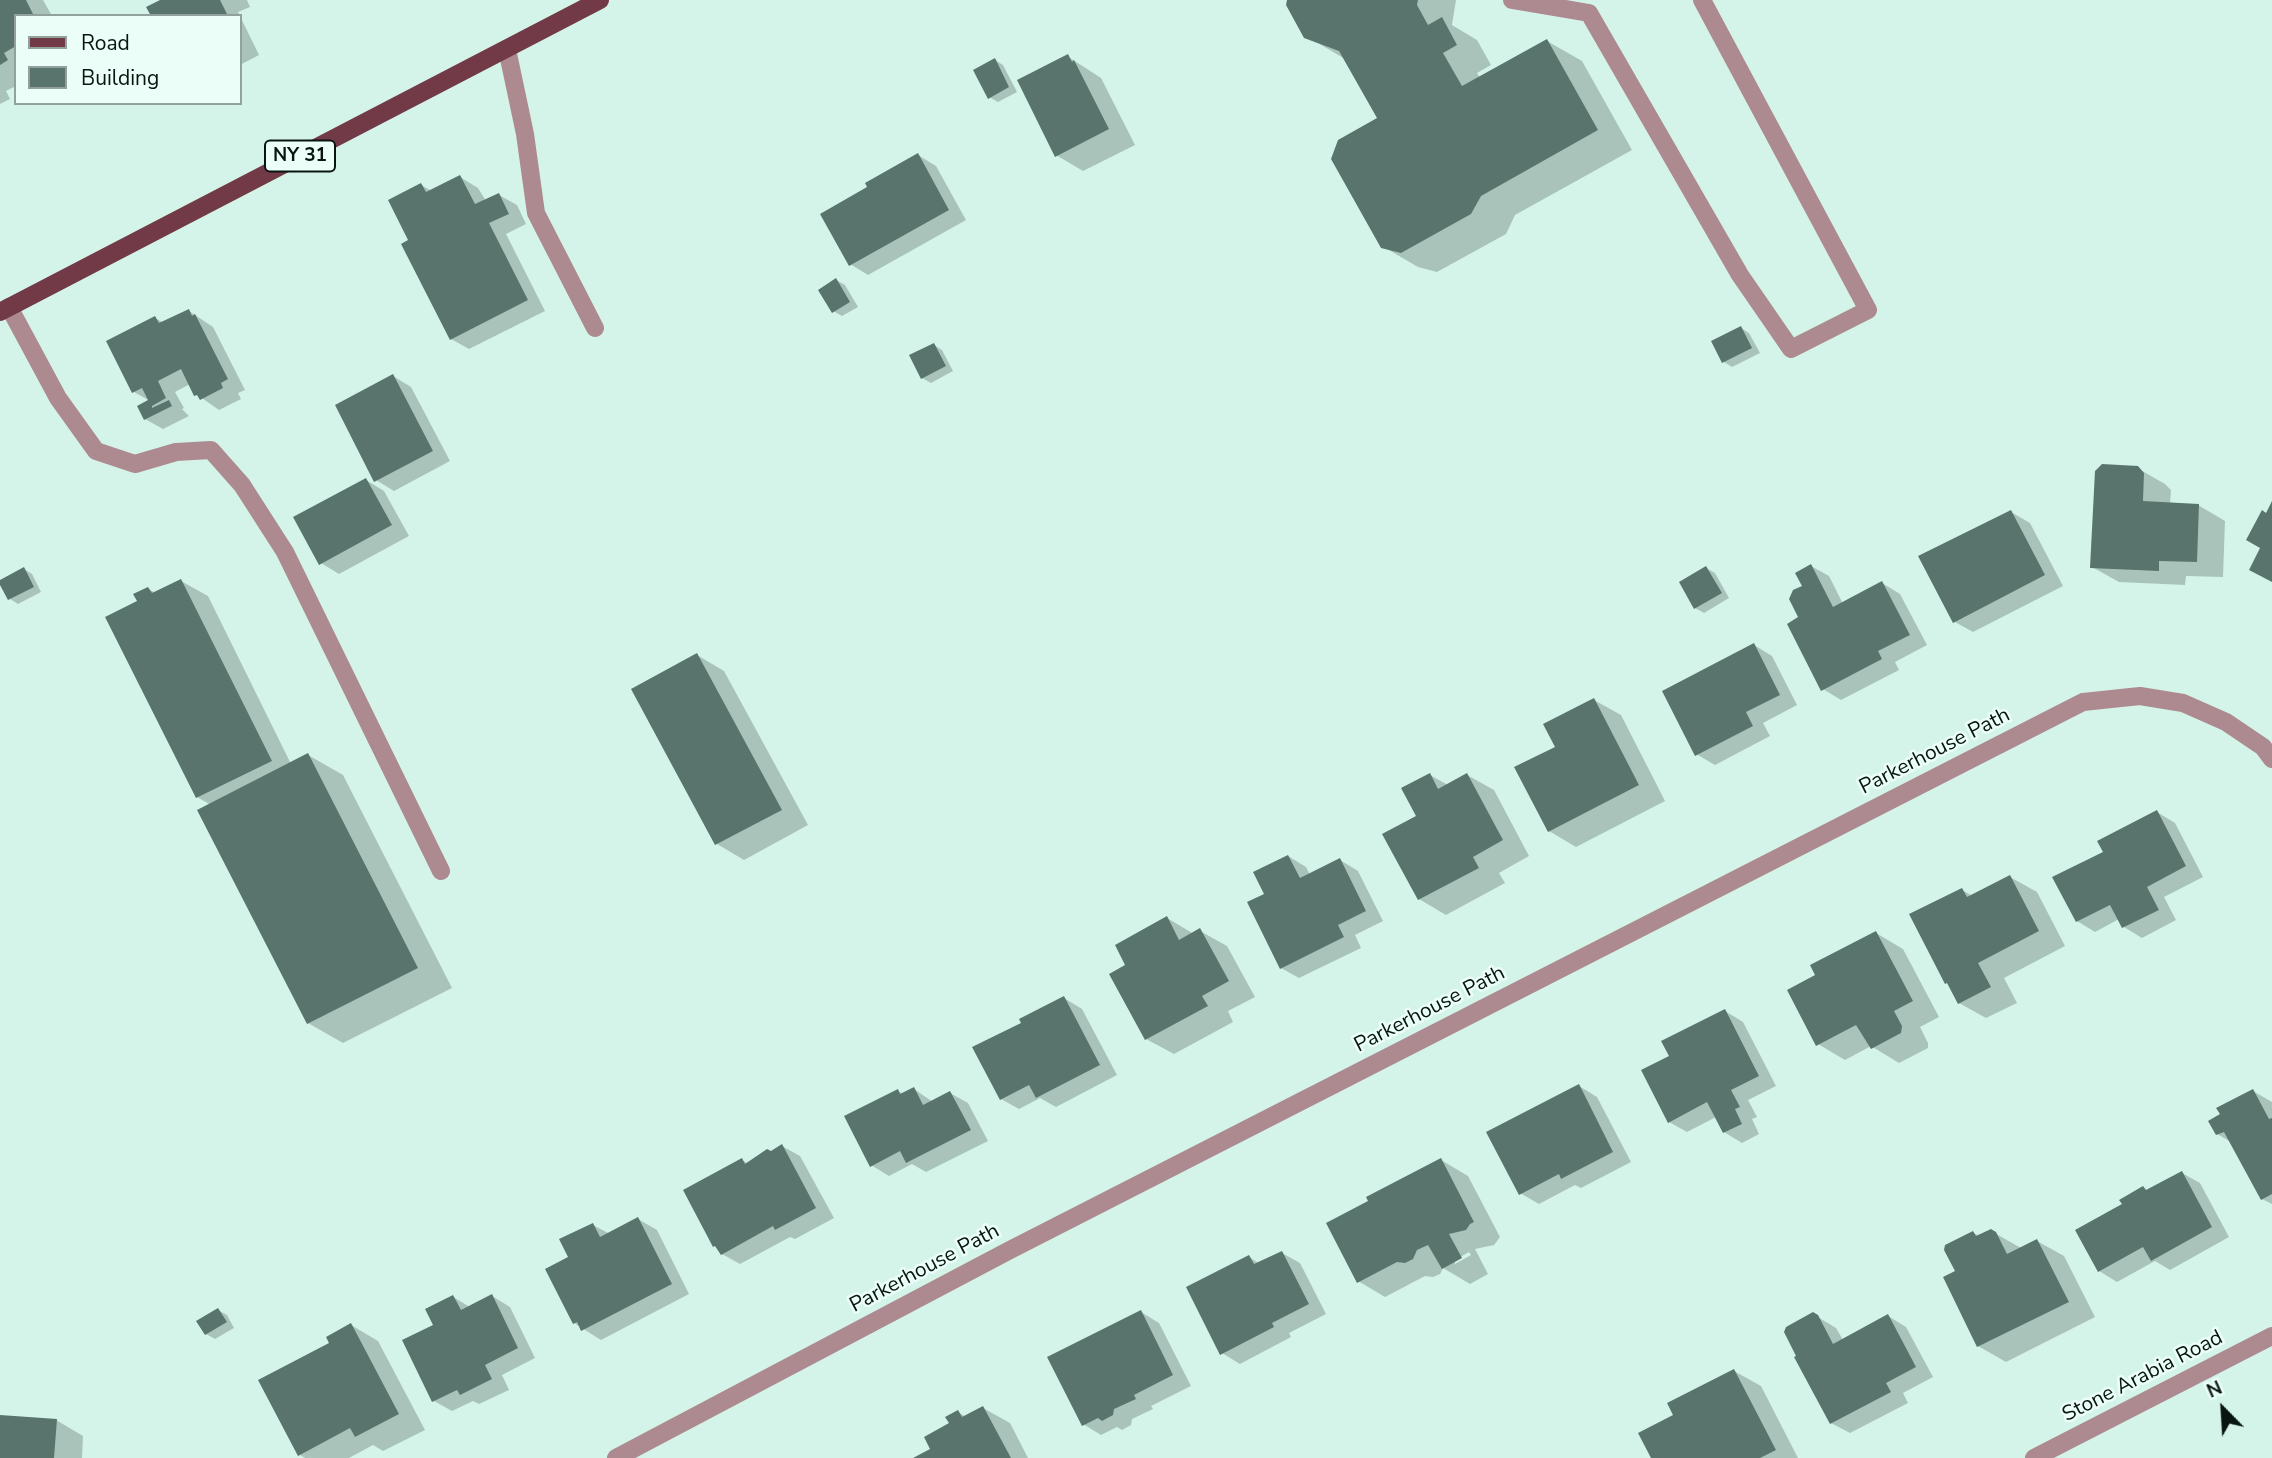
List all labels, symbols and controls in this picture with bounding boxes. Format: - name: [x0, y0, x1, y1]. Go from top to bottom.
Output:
- legend: [14, 14, 242, 105]
- text: Road: [81, 29, 130, 57]
- text: Building: [81, 64, 159, 92]
- road number: NY 31: [265, 140, 335, 172]
- street label: Parkerhouse Path: [1855, 703, 2015, 801]
- street label: Parkerhouse Path: [1350, 961, 1510, 1059]
- street label: Parkerhouse Path: [846, 1219, 1004, 1319]
- street label: Stone Arabia Road: [2059, 1326, 2227, 1428]
- north arrow: [2188, 1374, 2258, 1444]
- text: N: [2203, 1375, 2226, 1405]

